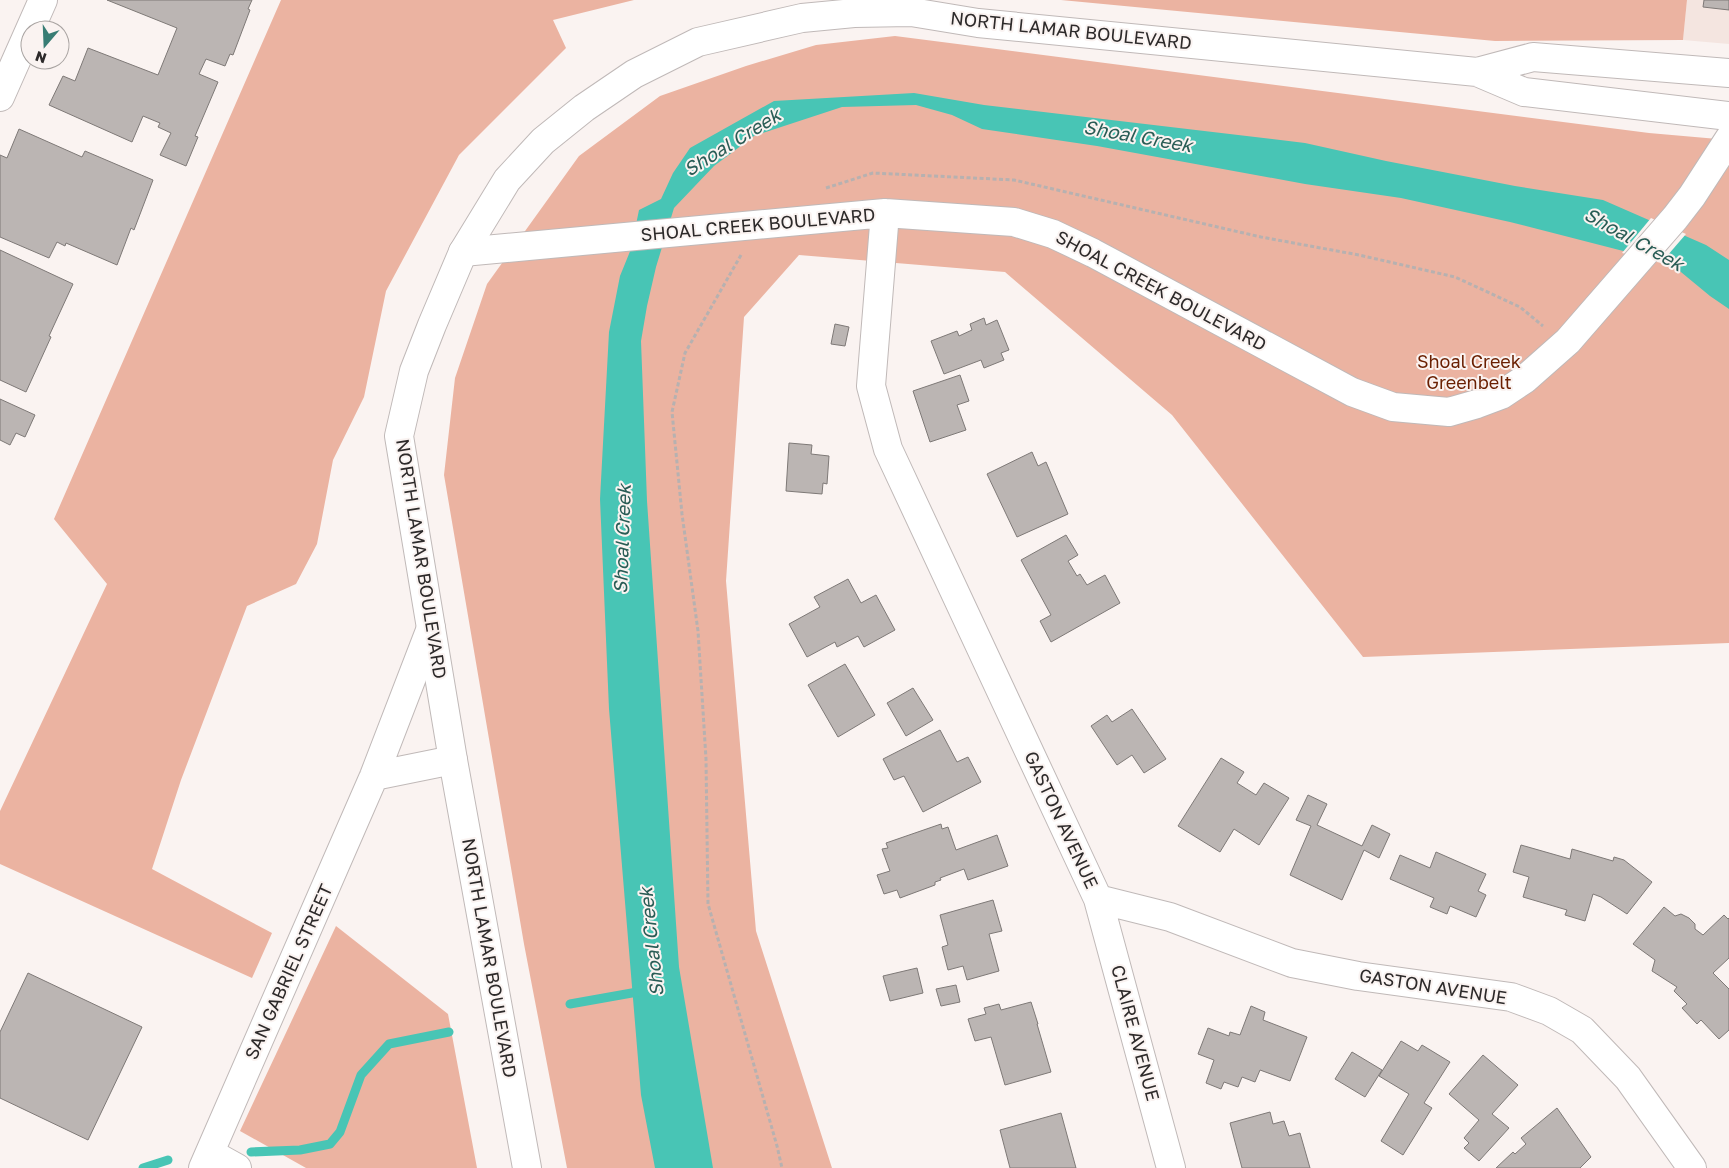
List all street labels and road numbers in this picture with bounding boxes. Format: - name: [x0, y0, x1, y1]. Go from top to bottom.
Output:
- street label: NORTH LAMAR BOULEVARD: [949, 6, 1193, 54]
- street label: SHOAL CREEK BOULEVARD: [640, 203, 876, 245]
- street label: SHOAL CREEK BOULEVARD: [1052, 225, 1271, 355]
- street label: NORTH LAMAR BOULEVARD: [392, 437, 452, 680]
- street label: GASTON AVENUE: [1020, 747, 1103, 892]
- street label: NORTH LAMAR BOULEVARD: [458, 836, 522, 1079]
- street label: SAN GABRIEL STREET: [239, 880, 337, 1063]
- street label: CLAIRE AVENUE: [1107, 962, 1165, 1103]
- street label: GASTON AVENUE: [1358, 963, 1509, 1009]

